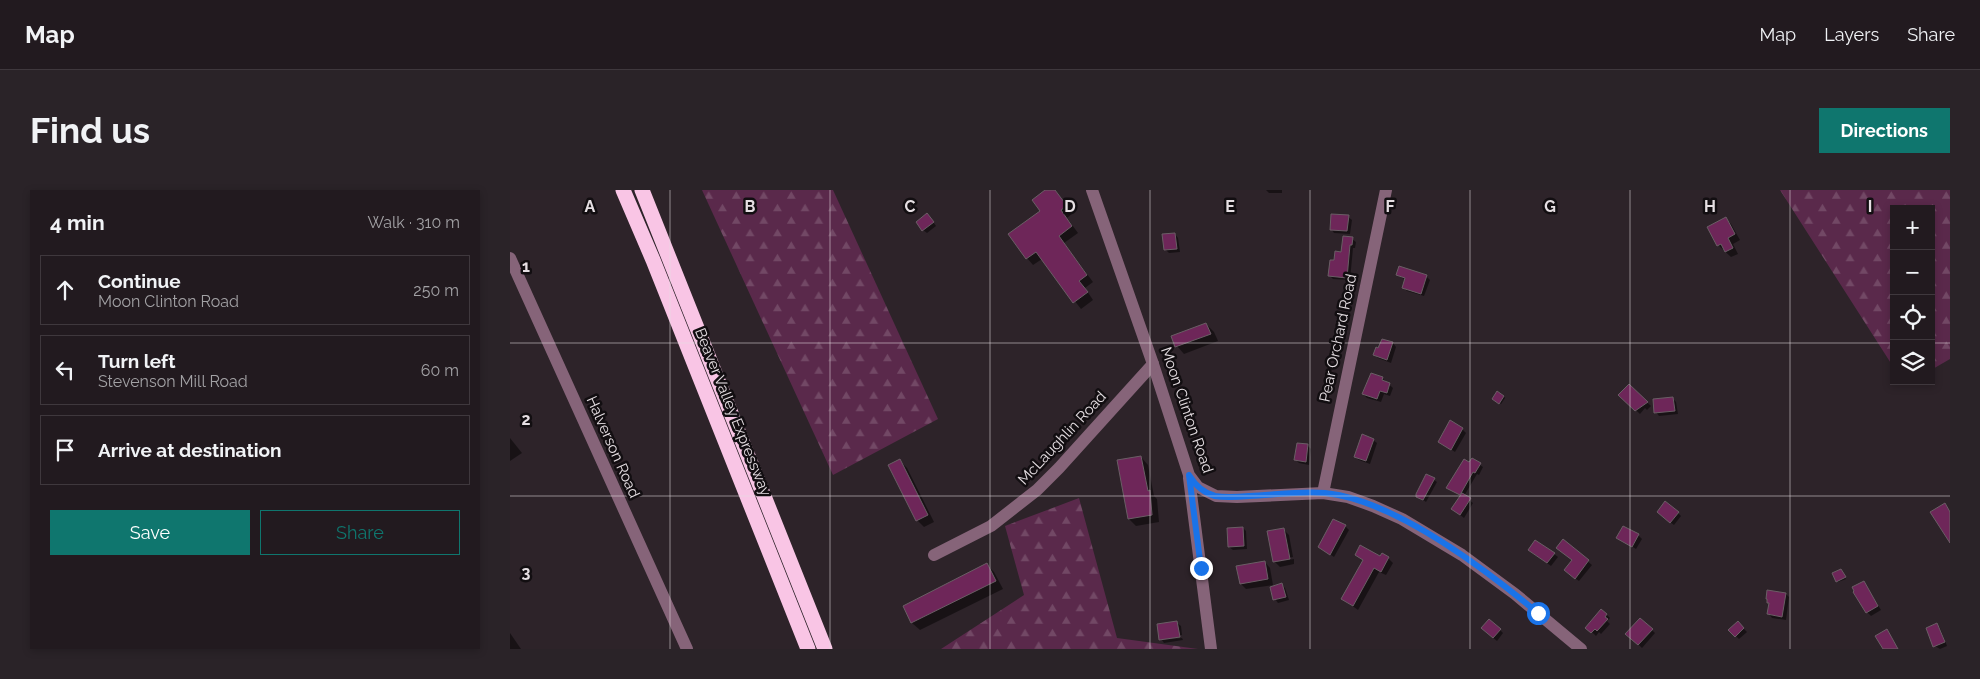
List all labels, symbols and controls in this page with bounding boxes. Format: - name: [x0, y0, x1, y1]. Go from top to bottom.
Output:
- text: Map: [25, 20, 75, 49]
- text: Map: [1760, 24, 1796, 45]
- text: Layers: [1824, 24, 1879, 45]
- text: Share: [1907, 24, 1955, 45]
- button: Directions: [1819, 108, 1950, 153]
- text: Find us: [30, 110, 150, 151]
- text: A: [585, 197, 596, 216]
- text: B: [745, 197, 756, 216]
- text: C: [905, 197, 916, 216]
- text: D: [1064, 197, 1076, 216]
- text: E: [1225, 197, 1235, 216]
- text: F: [1385, 197, 1395, 216]
- text: G: [1544, 197, 1556, 216]
- text: H: [1704, 197, 1716, 216]
- text: I: [1868, 197, 1872, 216]
- map controls: [1890, 205, 1935, 385]
- button: +: [1890, 205, 1935, 250]
- text: 4 min: [50, 210, 105, 235]
- text: Walk · 310 m: [367, 213, 460, 232]
- button: −: [1890, 250, 1935, 295]
- text: 1: [522, 257, 530, 276]
- text: Continue: [98, 270, 181, 292]
- street label: Pear Orchard Road: [1316, 272, 1360, 404]
- icon: ahead: [51, 276, 79, 304]
- text: 250 m: [413, 281, 459, 300]
- text: Moon Clinton Road: [98, 292, 239, 311]
- button: locate: [1890, 295, 1935, 340]
- street label: Beaver Valley Expressway: [691, 325, 775, 499]
- button: layers: [1890, 340, 1935, 385]
- street label: Moon Clinton Road: [1157, 345, 1217, 475]
- text: Turn left: [98, 350, 175, 372]
- icon: left: [51, 356, 79, 384]
- text: 60 m: [421, 361, 459, 380]
- text: Stevenson Mill Road: [98, 372, 248, 391]
- street label: McLaughlin Road: [1014, 388, 1110, 488]
- street label: Halverson Road: [583, 393, 643, 501]
- text: 2: [521, 410, 531, 429]
- icon: arrive: [51, 436, 79, 464]
- text: Arrive at destination: [98, 439, 282, 461]
- button: Save: [50, 510, 250, 555]
- button: Share: [260, 510, 460, 555]
- route end: [1190, 557, 1213, 580]
- text: 3: [522, 563, 531, 582]
- route start: [1527, 602, 1550, 625]

